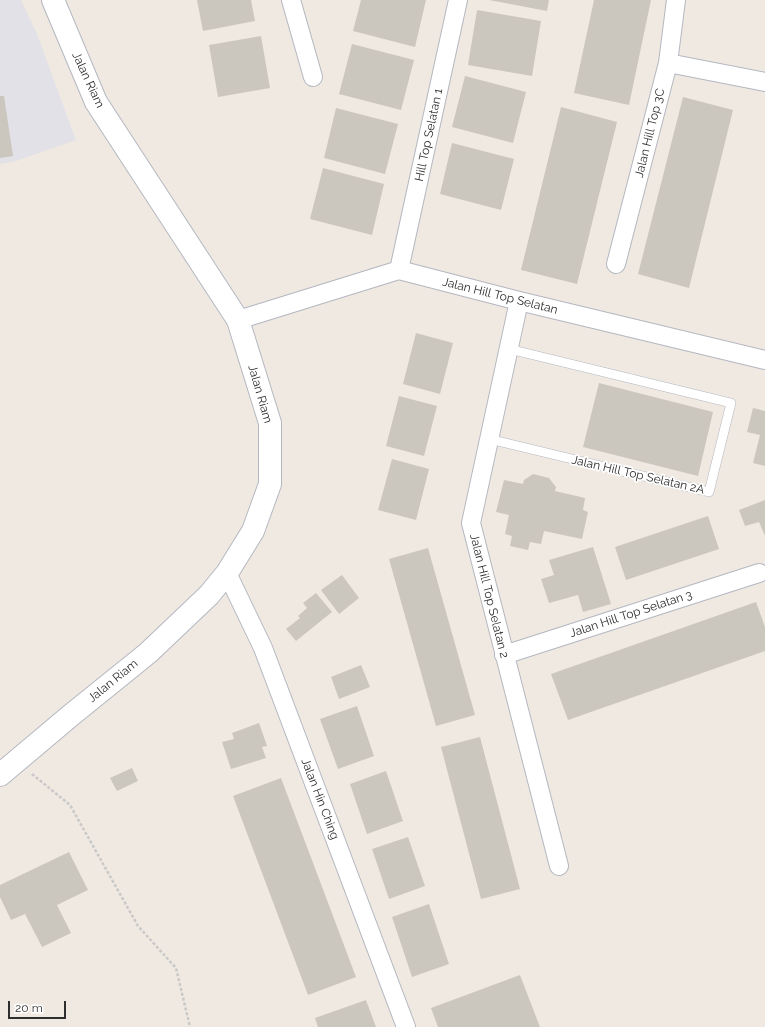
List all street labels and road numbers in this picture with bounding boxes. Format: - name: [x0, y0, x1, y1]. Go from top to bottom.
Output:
- street label: Jalan Riam: [69, 50, 107, 110]
- street label: Hill Top Selatan 1: [412, 87, 446, 183]
- street label: Jalan Hill Top 3C: [632, 87, 668, 179]
- street label: Jalan Hill Top Selatan: [441, 275, 559, 317]
- street label: Jalan Riam: [245, 363, 275, 425]
- street label: Jalan Hill Top Selatan 2A: [570, 453, 706, 497]
- street label: Jalan Hill Top Selatan 2: [467, 532, 511, 660]
- street label: Jalan Hill Top Selatan 3: [568, 587, 694, 641]
- street label: Jalan Riam: [85, 657, 141, 705]
- street label: Jalan Hin Ching: [298, 756, 342, 842]

